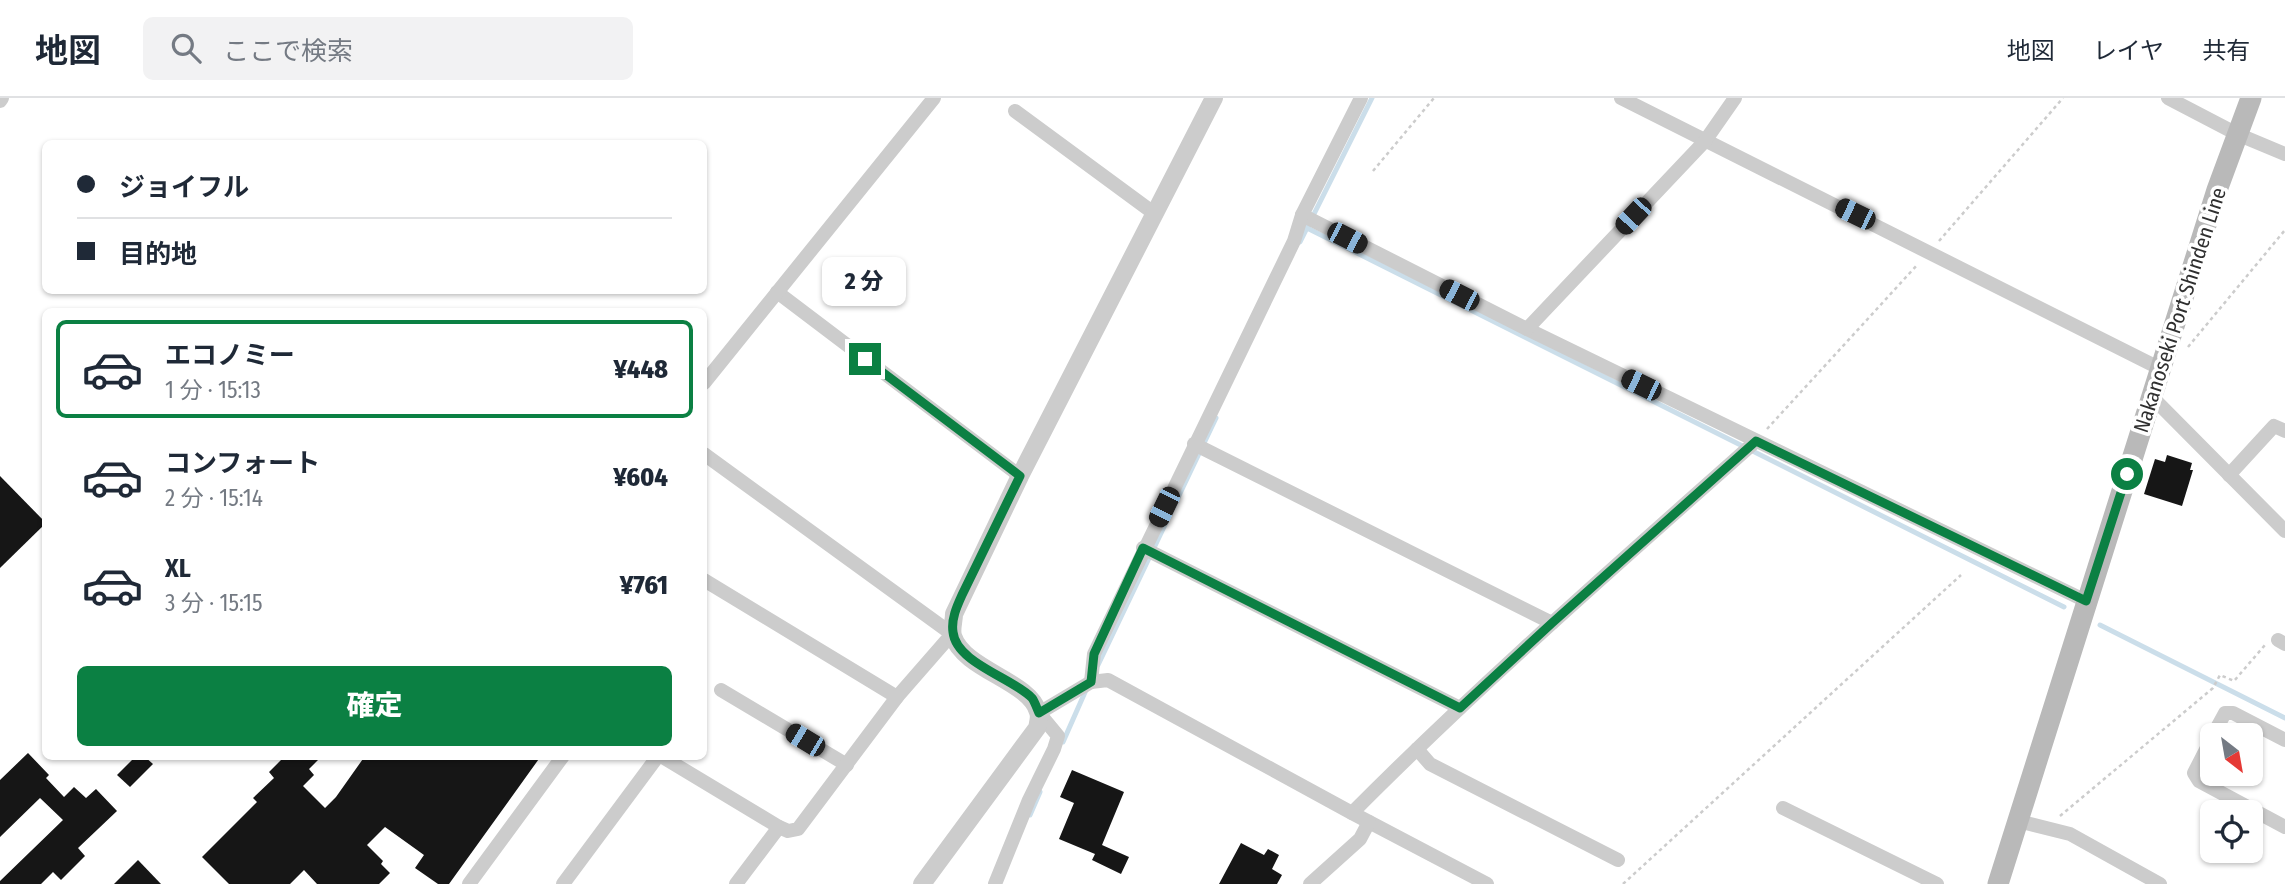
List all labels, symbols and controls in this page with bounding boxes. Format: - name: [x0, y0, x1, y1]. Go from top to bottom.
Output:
- search box: [143, 17, 633, 80]
- icon: search: [167, 29, 205, 67]
- text: 地図: [35, 31, 101, 71]
- text: ここで検索: [223, 36, 353, 67]
- text: 地図: [2007, 37, 2055, 65]
- text: レイヤ: [2093, 37, 2164, 65]
- text: 共有: [2202, 37, 2250, 65]
- text: ジョイフル: [119, 172, 249, 203]
- street label: Nakanoseki Port Shinden Line: [2128, 184, 2232, 436]
- car: [1611, 193, 1656, 239]
- car: [1832, 195, 1879, 233]
- car: [1324, 219, 1371, 257]
- text: 目的地: [119, 239, 197, 270]
- callout: 2 分: [823, 258, 907, 306]
- text: 2 分: [845, 267, 883, 295]
- car: [1436, 276, 1483, 314]
- icon: car: [81, 338, 144, 401]
- text: エコノミー: [165, 340, 295, 371]
- route end: [849, 343, 881, 375]
- text: ¥448: [614, 354, 668, 385]
- car: [1618, 366, 1665, 404]
- text: 1 分 · 15:13: [165, 376, 261, 404]
- icon: car: [81, 446, 144, 509]
- text: コンフォート: [165, 448, 320, 479]
- route start: [2111, 458, 2143, 490]
- text: ¥604: [613, 462, 668, 493]
- text: 2 分 · 15:14: [165, 484, 263, 512]
- car: [1146, 484, 1183, 530]
- text: XL: [165, 553, 191, 584]
- icon: car: [81, 554, 144, 617]
- text: ¥761: [620, 570, 668, 601]
- text: 3 分 · 15:15: [165, 589, 262, 617]
- button: 確定: [77, 666, 672, 746]
- car: [782, 720, 829, 760]
- north arrow: [2200, 723, 2263, 786]
- map controls: [2200, 723, 2263, 863]
- button: locate: [2200, 800, 2263, 863]

